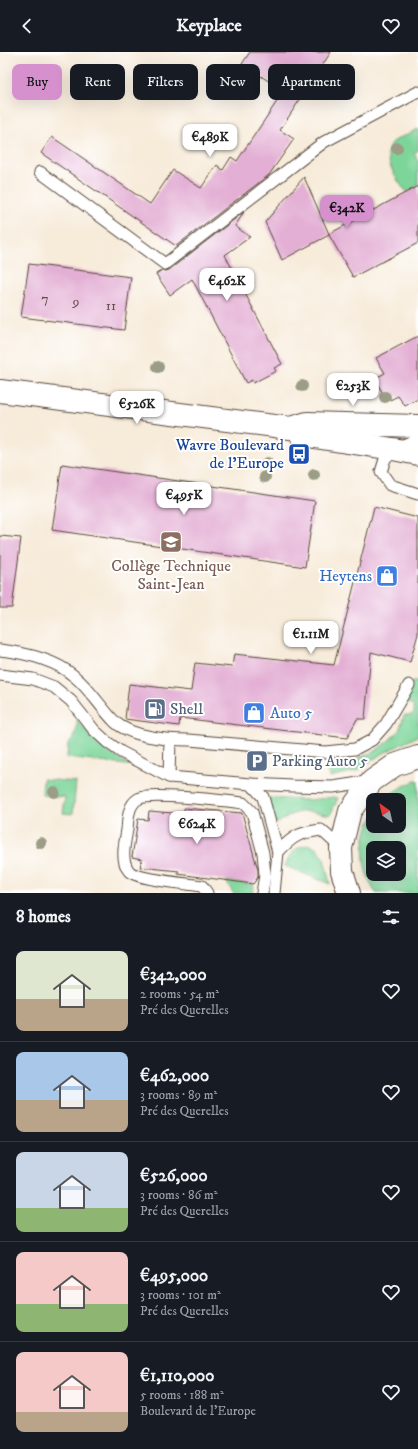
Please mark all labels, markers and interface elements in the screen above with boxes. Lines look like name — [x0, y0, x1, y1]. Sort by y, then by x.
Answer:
icon: back — [16, 15, 38, 37]
text: Keyplace — [176, 15, 242, 37]
icon: heart — [380, 15, 402, 37]
chip: Buy — [12, 64, 62, 100]
chip: Rent — [70, 64, 125, 100]
chip: Filters — [133, 64, 198, 100]
chip: New — [206, 64, 260, 100]
chip: Apartment — [268, 64, 355, 100]
pin: €489K — [182, 124, 238, 158]
text: €489K — [191, 129, 229, 145]
pin: €342K — [319, 195, 375, 229]
text: €342K — [329, 200, 365, 216]
pin: €462K — [199, 268, 255, 302]
text: €462K — [208, 273, 246, 289]
house number: 7 — [41, 290, 49, 308]
house number: 9 — [72, 293, 80, 311]
house number: 11 — [106, 297, 116, 315]
pin: €253K — [325, 373, 381, 407]
text: €253K — [336, 378, 370, 394]
pin: €526K — [109, 391, 165, 425]
text: €526K — [119, 396, 155, 412]
place label: Wavre Boulevard de l'Europe — [175, 435, 284, 473]
bus stop icon: Wavre Boulevard de l'Europe — [286, 441, 312, 467]
pin: €495K — [156, 482, 212, 516]
text: €495K — [165, 487, 203, 503]
school or university icon: Collège Technique Saint-Jean — [158, 529, 184, 555]
place label: Collège Technique Saint-Jean — [111, 556, 231, 594]
shop icon: Heytens — [374, 563, 400, 589]
place label: Heytens — [319, 566, 372, 586]
pin: €1.11M — [278, 621, 344, 655]
text: €1.11M — [293, 626, 329, 642]
fuel station icon: Shell — [142, 696, 168, 722]
place label: Shell — [170, 699, 203, 719]
shop icon: Auto 5 — [241, 700, 267, 726]
place label: Auto 5 — [270, 703, 312, 723]
parking icon: Parking Auto 5 — [244, 748, 270, 774]
place label: Parking Auto 5 — [272, 751, 368, 771]
north arrow — [366, 793, 406, 833]
map controls — [366, 793, 406, 881]
pin: €624K — [169, 811, 225, 845]
text: €624K — [178, 816, 216, 832]
button: layers — [366, 841, 406, 881]
text: 8 homes — [16, 906, 71, 928]
icon: filters — [380, 906, 402, 928]
text: €342,000 — [140, 964, 207, 986]
icon: home — [48, 967, 96, 1015]
icon: heart — [380, 980, 402, 1002]
text: 2 rooms · 54 m² — [140, 986, 219, 1002]
text: Pré des Querelles — [140, 1002, 229, 1018]
text: €462,000 — [140, 1065, 209, 1087]
icon: home — [48, 1068, 96, 1116]
icon: heart — [380, 1081, 402, 1103]
text: 3 rooms · 89 m² — [140, 1087, 217, 1103]
text: Pré des Querelles — [140, 1103, 229, 1119]
text: €526,000 — [140, 1165, 208, 1187]
icon: home — [48, 1168, 96, 1216]
icon: heart — [380, 1181, 402, 1203]
text: 3 rooms · 86 m² — [140, 1187, 218, 1203]
text: Pré des Querelles — [140, 1203, 229, 1219]
text: €495,000 — [140, 1265, 208, 1287]
icon: home — [48, 1268, 96, 1316]
icon: heart — [380, 1281, 402, 1303]
text: 3 rooms · 101 m² — [140, 1287, 221, 1303]
text: Pré des Querelles — [140, 1303, 229, 1319]
text: €1,110,000 — [140, 1365, 214, 1387]
icon: home — [48, 1368, 96, 1416]
icon: heart — [380, 1381, 402, 1403]
text: 5 rooms · 188 m² — [140, 1387, 224, 1403]
text: Boulevard de l'Europe — [140, 1403, 256, 1419]

